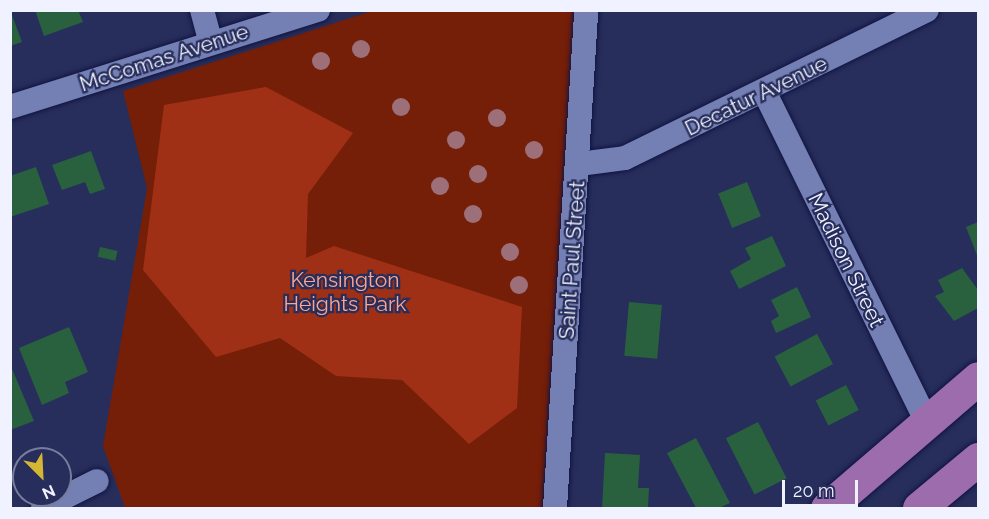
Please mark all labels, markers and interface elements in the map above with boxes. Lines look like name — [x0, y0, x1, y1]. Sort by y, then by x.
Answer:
street label: McComas Avenue — [76, 19, 252, 97]
street label: Decatur Avenue — [680, 50, 832, 142]
street label: Saint Paul Street — [554, 180, 590, 340]
street label: Madison Street — [803, 189, 889, 331]
park label: Kensington Heights Park — [284, 267, 406, 317]
north arrow — [12, 447, 72, 507]
scale bar — [785, 468, 862, 506]
text: 20 m — [793, 480, 835, 501]
text: N — [39, 481, 58, 503]

